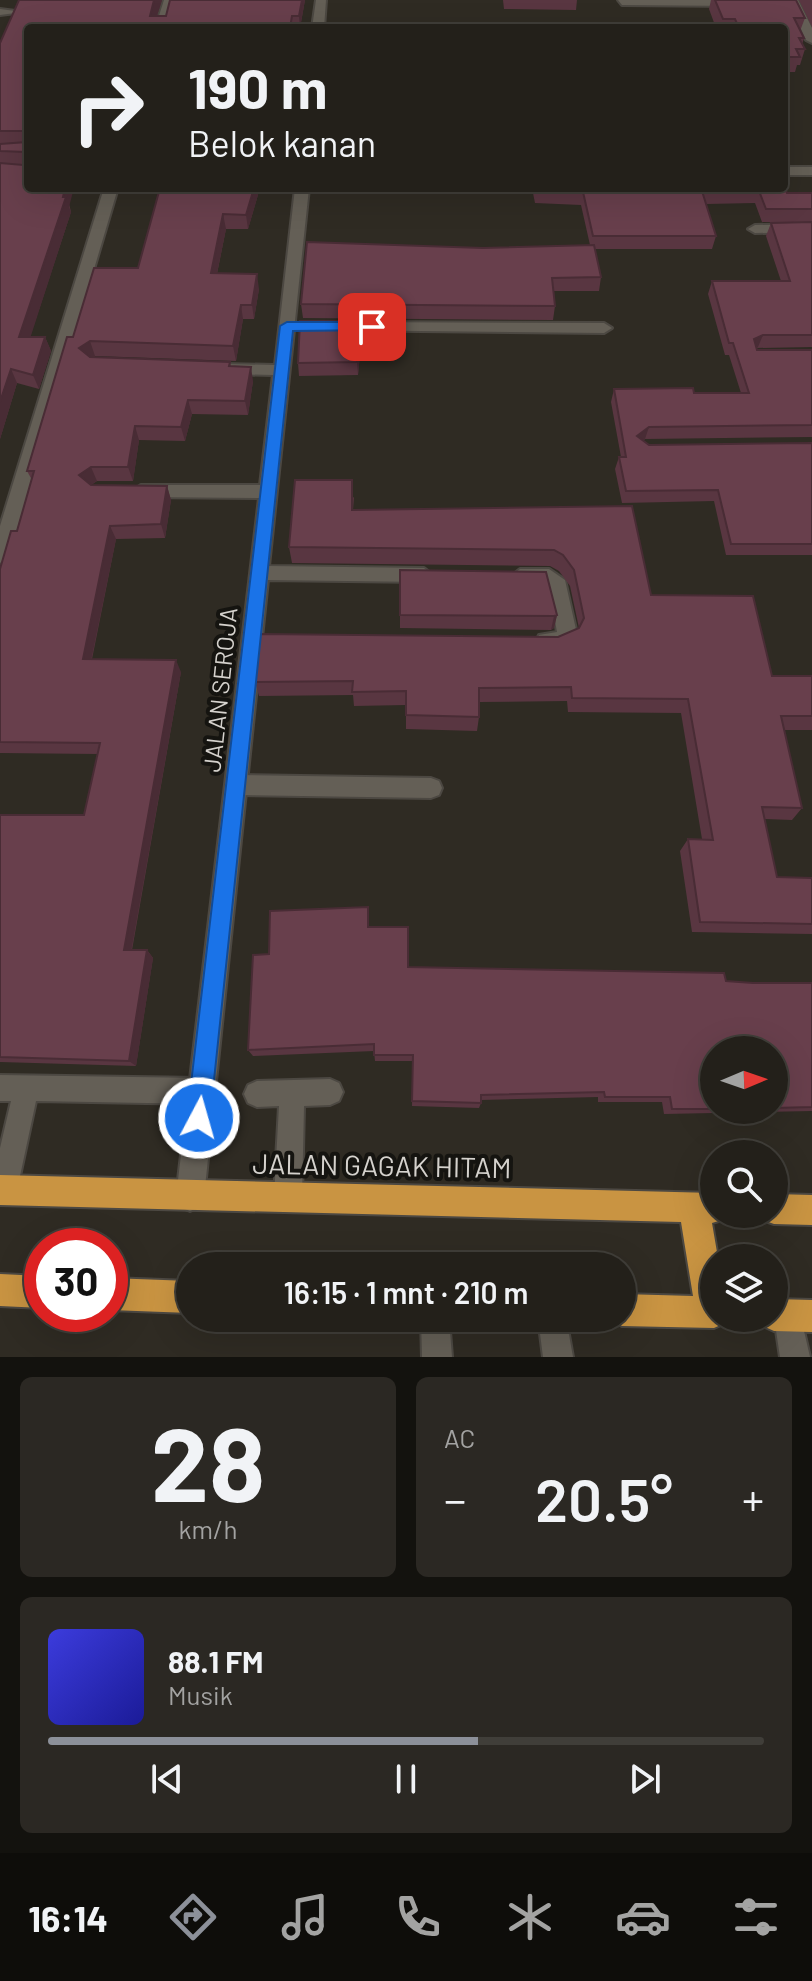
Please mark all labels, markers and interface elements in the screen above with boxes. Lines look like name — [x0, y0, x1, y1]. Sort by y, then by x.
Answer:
text: 190 m — [188, 53, 327, 120]
icon: right — [56, 56, 160, 160]
text: Belok kanan — [188, 121, 376, 164]
pin — [338, 293, 406, 361]
icon: arrive — [350, 305, 394, 349]
street label: JALAN SEROJA — [196, 606, 243, 774]
north arrow — [700, 1036, 788, 1124]
map controls — [700, 1036, 788, 1332]
position arrow — [157, 1076, 241, 1160]
button: search — [700, 1140, 788, 1228]
street label: JALAN GAGAK HITAM — [252, 1146, 512, 1184]
speed limit sign: 30 — [24, 1228, 128, 1332]
button: layers — [700, 1244, 788, 1332]
text: 16:15 · 1 mnt · 210 m — [284, 1274, 528, 1310]
text: 28 — [151, 1398, 265, 1523]
text: AC — [444, 1422, 475, 1453]
text: 20.5° — [535, 1462, 673, 1534]
text: − — [444, 1472, 466, 1525]
text: + — [742, 1472, 764, 1525]
text: km/h — [179, 1513, 237, 1544]
text: 88.1 FM — [168, 1643, 263, 1679]
text: Musik — [168, 1679, 233, 1710]
icon: previous — [145, 1757, 189, 1801]
icon: pause — [384, 1757, 428, 1801]
icon: next — [623, 1757, 667, 1801]
icon: directions — [165, 1889, 221, 1945]
icon: music — [277, 1889, 333, 1945]
icon: phone — [390, 1889, 446, 1945]
icon: climate — [502, 1889, 558, 1945]
icon: car — [615, 1889, 671, 1945]
icon: filters — [728, 1889, 784, 1945]
text: 16:14 — [28, 1896, 108, 1939]

